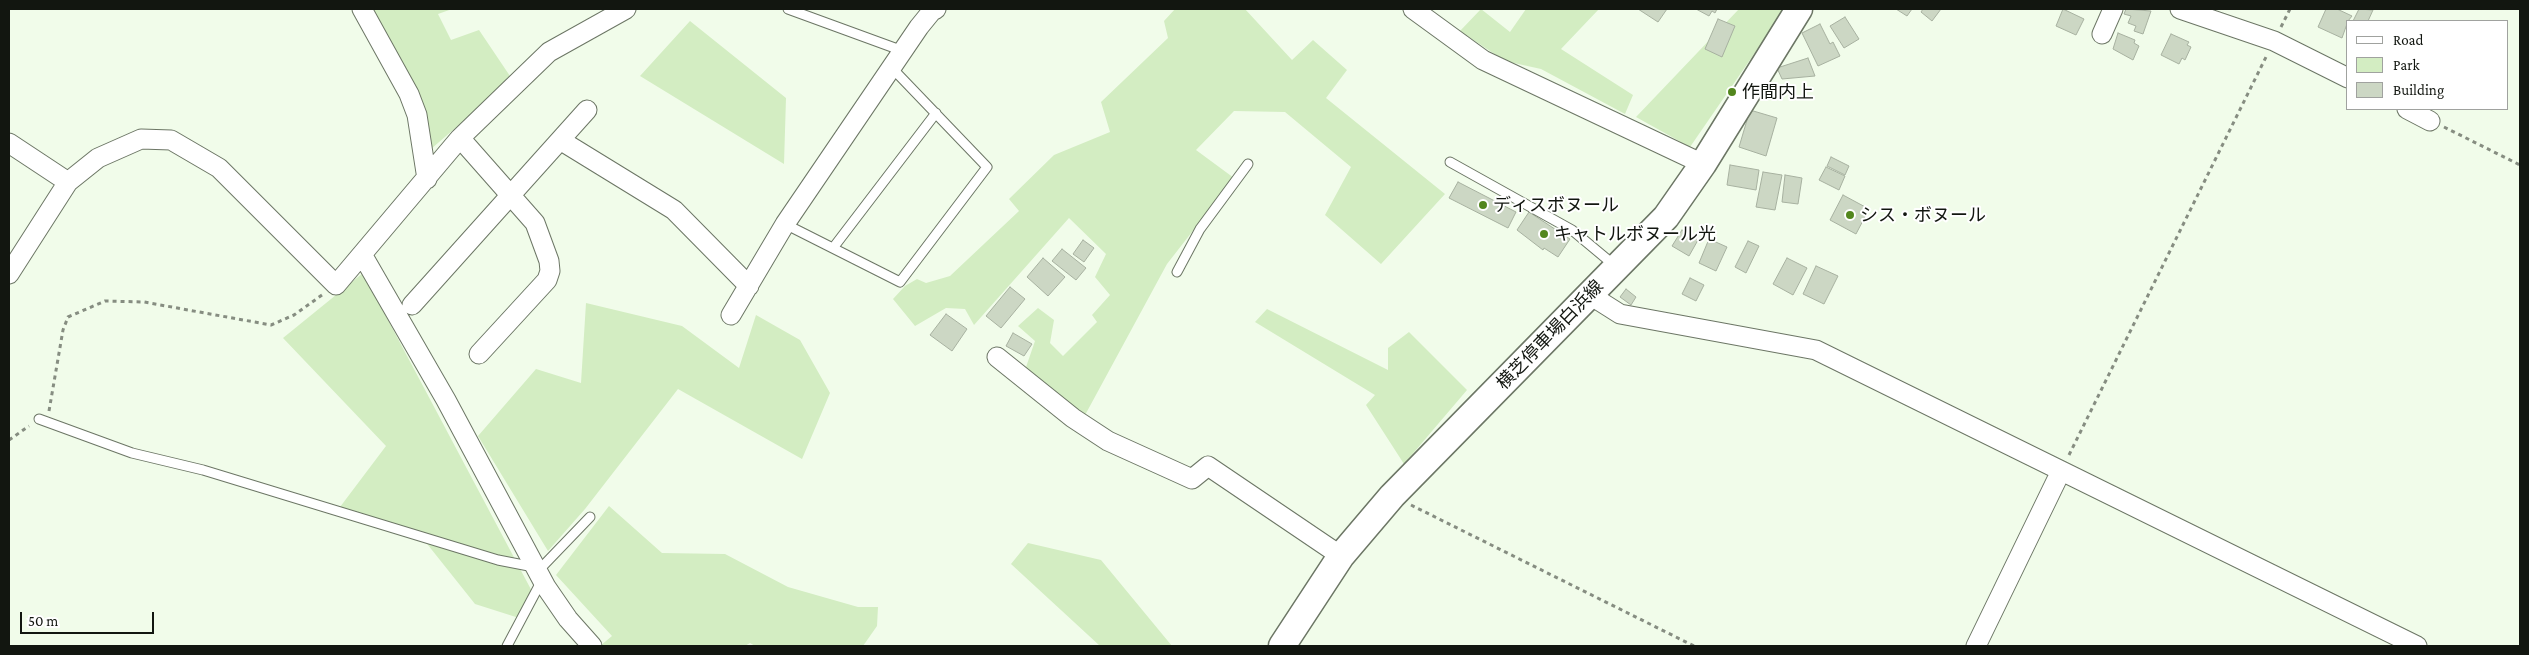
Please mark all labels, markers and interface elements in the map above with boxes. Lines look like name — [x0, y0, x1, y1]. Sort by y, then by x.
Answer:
legend — [2346, 20, 2509, 110]
text: Road — [2393, 32, 2423, 48]
text: Park — [2393, 57, 2420, 73]
place label: 作間内上 — [1742, 81, 1814, 103]
text: Building — [2393, 82, 2444, 98]
marker: 作間内上 — [1726, 86, 1738, 98]
place label: ディスボヌール — [1493, 194, 1619, 216]
marker: ディスボヌール — [1477, 199, 1489, 211]
place label: シス・ボヌール — [1860, 204, 1986, 226]
marker: シス・ボヌール — [1844, 209, 1856, 221]
place label: キャトルボヌール光 — [1554, 223, 1716, 245]
marker: キャトルボヌール光 — [1538, 228, 1550, 240]
street label: 横芝停車場白浜線 — [1492, 276, 1608, 394]
scale bar — [22, 602, 156, 634]
text: 50 m — [28, 613, 58, 629]

